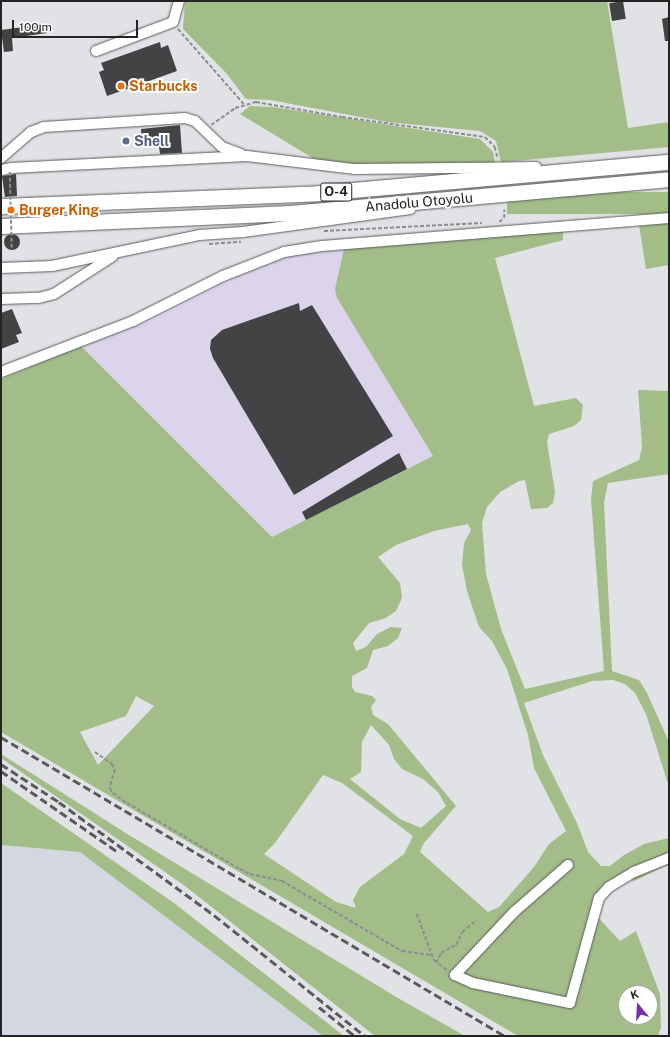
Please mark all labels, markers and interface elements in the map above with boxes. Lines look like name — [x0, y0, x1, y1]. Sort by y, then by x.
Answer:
scale bar — [14, 12, 140, 38]
text: 100 m — [19, 20, 52, 34]
place label: Starbucks — [129, 78, 198, 94]
marker: Starbucks — [116, 81, 126, 91]
place label: Shell — [134, 133, 169, 149]
marker: Shell — [121, 136, 131, 146]
road number: O-4 — [320, 181, 352, 203]
street label: Anadolu Otoyolu — [364, 189, 474, 215]
place label: Burger King — [19, 202, 99, 218]
marker: Burger King — [6, 205, 16, 215]
north arrow — [618, 985, 658, 1025]
text: K — [629, 988, 640, 1001]

